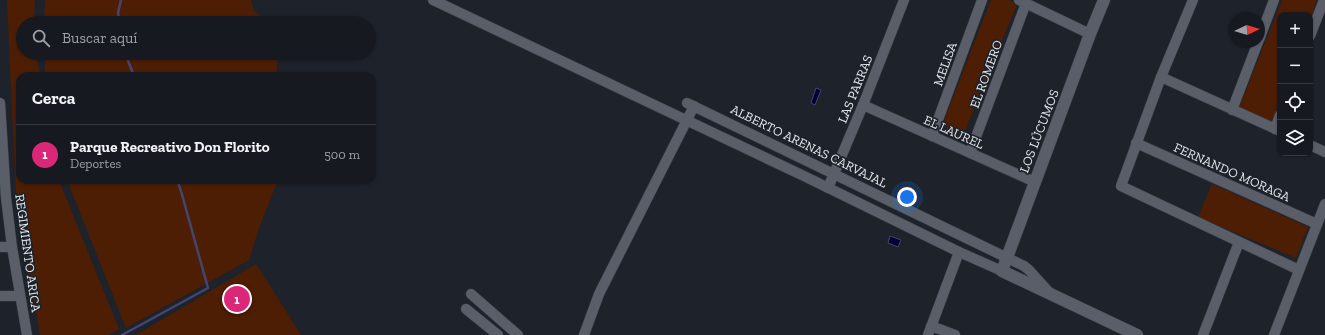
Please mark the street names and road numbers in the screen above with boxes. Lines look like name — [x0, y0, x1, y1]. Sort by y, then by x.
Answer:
street label: EL ROMERO — [967, 38, 1005, 110]
street label: MELISA — [930, 40, 960, 88]
street label: LAS PARRAS — [835, 53, 875, 125]
street label: LOS LÚCUMOS — [1016, 87, 1062, 175]
street label: ALBERTO ARENAS CARVAJAL — [728, 102, 890, 190]
street label: EL LAUREL — [922, 112, 986, 152]
street label: FERNANDO MORAGA — [1171, 140, 1293, 205]
street label: REGIMIENTO ARICA — [12, 193, 44, 314]

